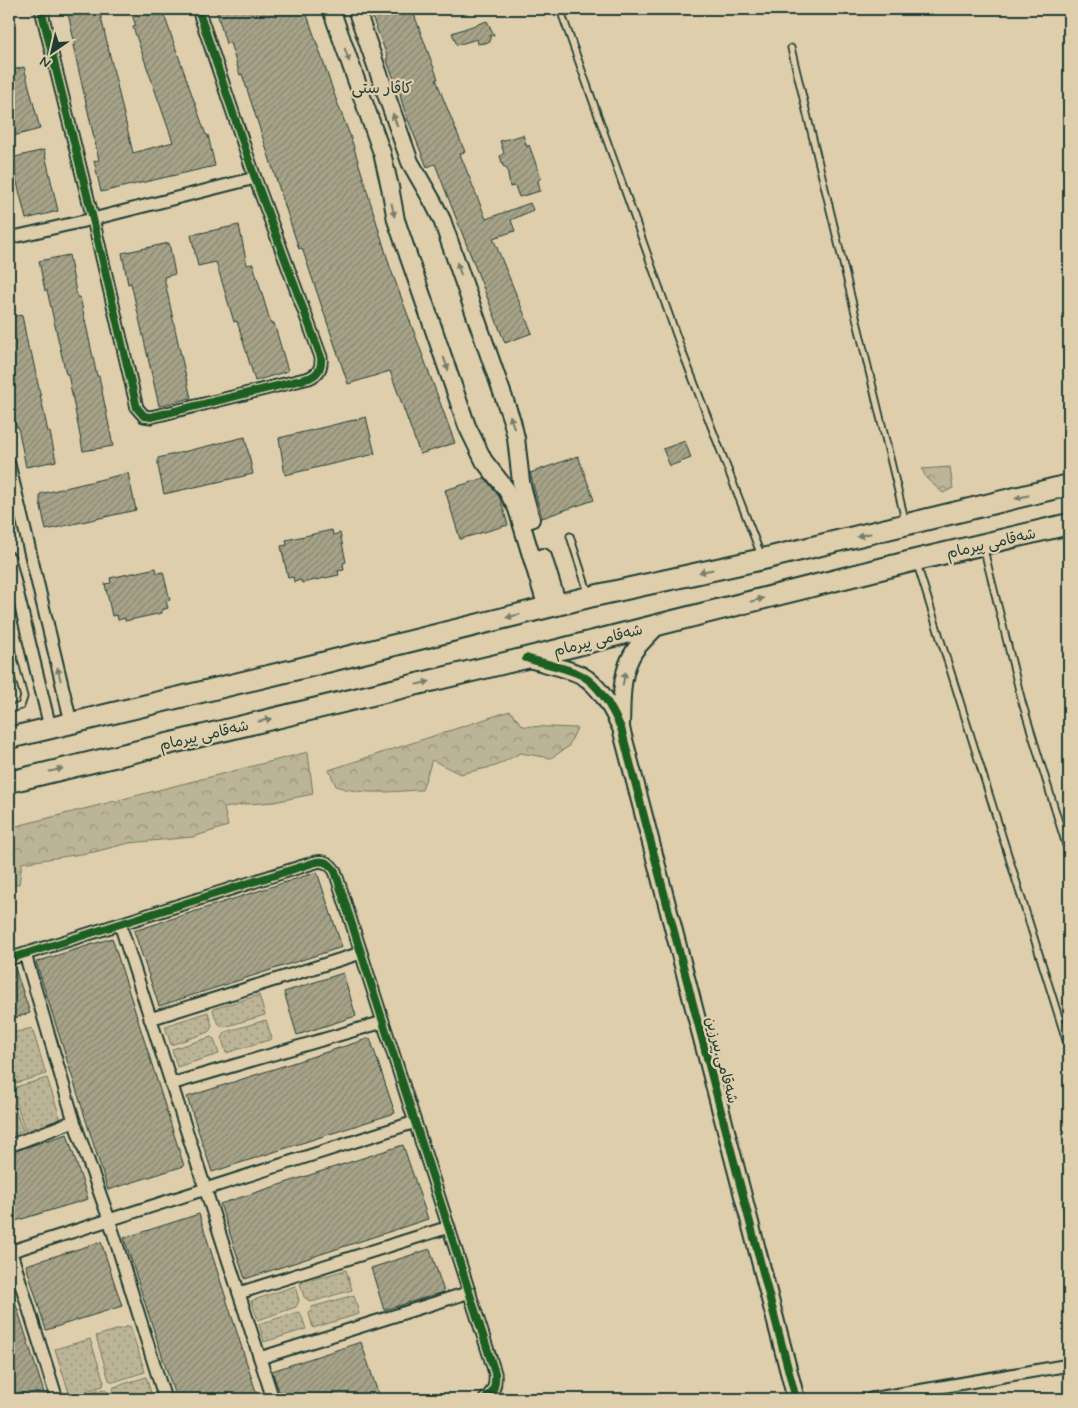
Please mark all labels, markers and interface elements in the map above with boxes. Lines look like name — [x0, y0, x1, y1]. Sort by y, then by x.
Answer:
north arrow — [28, 28, 78, 78]
one-way arrow — [344, 47, 351, 62]
text: N — [36, 52, 54, 72]
district label: کاڤار ستی — [352, 78, 413, 99]
one-way arrow — [391, 112, 399, 127]
one-way arrow — [390, 202, 398, 218]
one-way arrow — [455, 261, 463, 276]
one-way arrow — [442, 357, 450, 372]
one-way arrow — [508, 415, 515, 430]
one-way arrow — [1014, 493, 1029, 501]
street label: شەقامی پیرمام — [944, 524, 1038, 564]
one-way arrow — [856, 531, 871, 539]
one-way arrow — [697, 568, 713, 576]
one-way arrow — [750, 596, 765, 604]
one-way arrow — [506, 612, 521, 620]
street label: شەقامی پیرمام — [552, 620, 645, 662]
one-way arrow — [55, 667, 63, 682]
one-way arrow — [620, 671, 628, 687]
one-way arrow — [416, 679, 431, 687]
street label: شەقامی پیرمام — [157, 716, 251, 756]
one-way arrow — [258, 716, 273, 724]
one-way arrow — [49, 766, 64, 774]
street label: شەقامی پیرزین — [700, 1015, 742, 1106]

